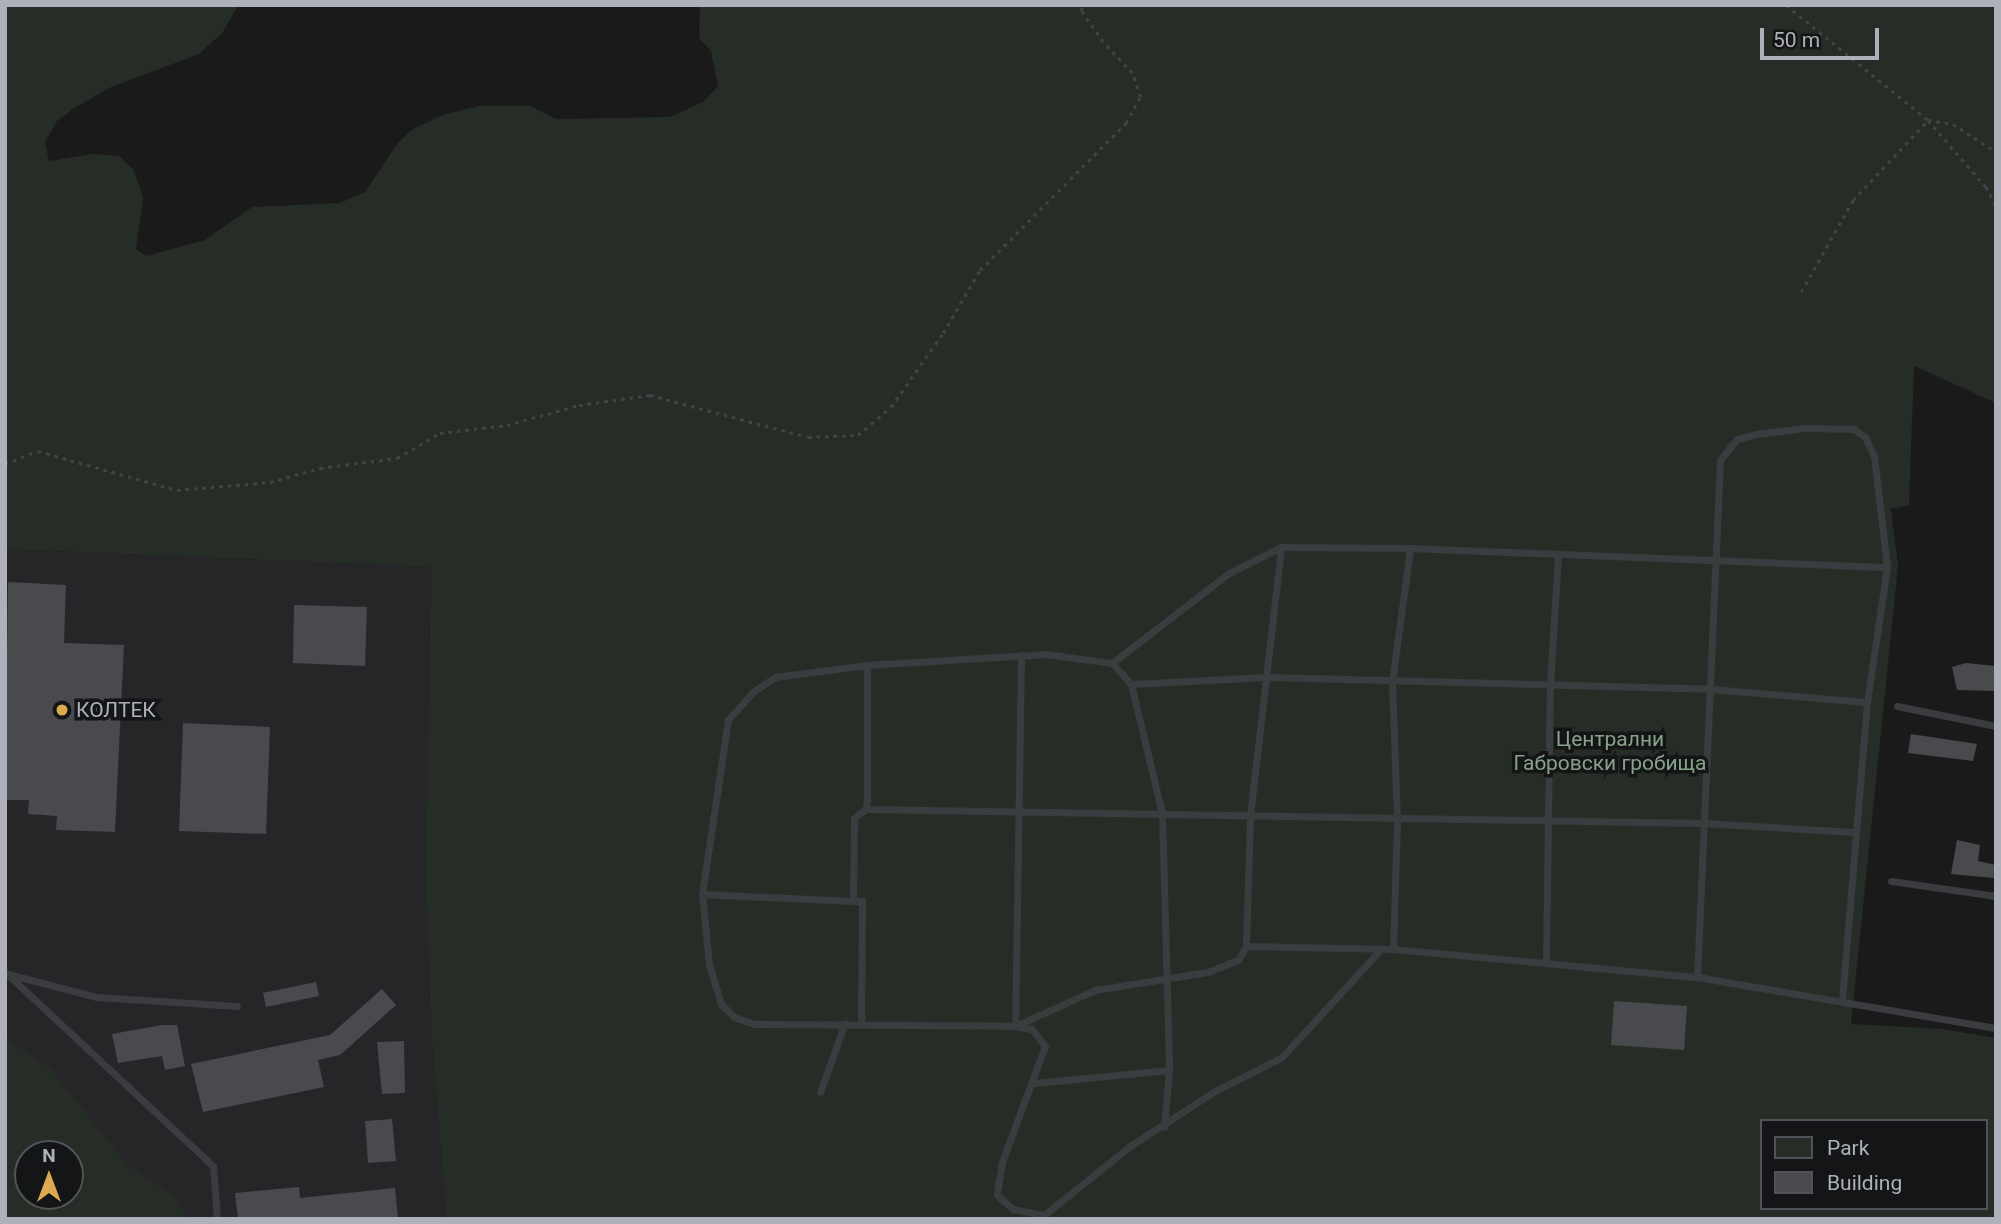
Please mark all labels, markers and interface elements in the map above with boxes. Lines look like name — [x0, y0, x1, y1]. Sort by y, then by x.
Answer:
scale bar — [1763, 14, 1882, 58]
text: 50 m — [1773, 28, 1820, 52]
place label: КОЛТЕК — [76, 697, 156, 723]
marker: КОЛТЕК — [54, 702, 70, 718]
park label: Централни Габровски гробища — [1514, 726, 1706, 776]
legend — [1759, 1119, 1987, 1210]
text: Park — [1827, 1136, 1869, 1160]
north arrow — [14, 1140, 84, 1210]
text: N — [42, 1144, 56, 1167]
text: Building — [1827, 1171, 1902, 1195]

